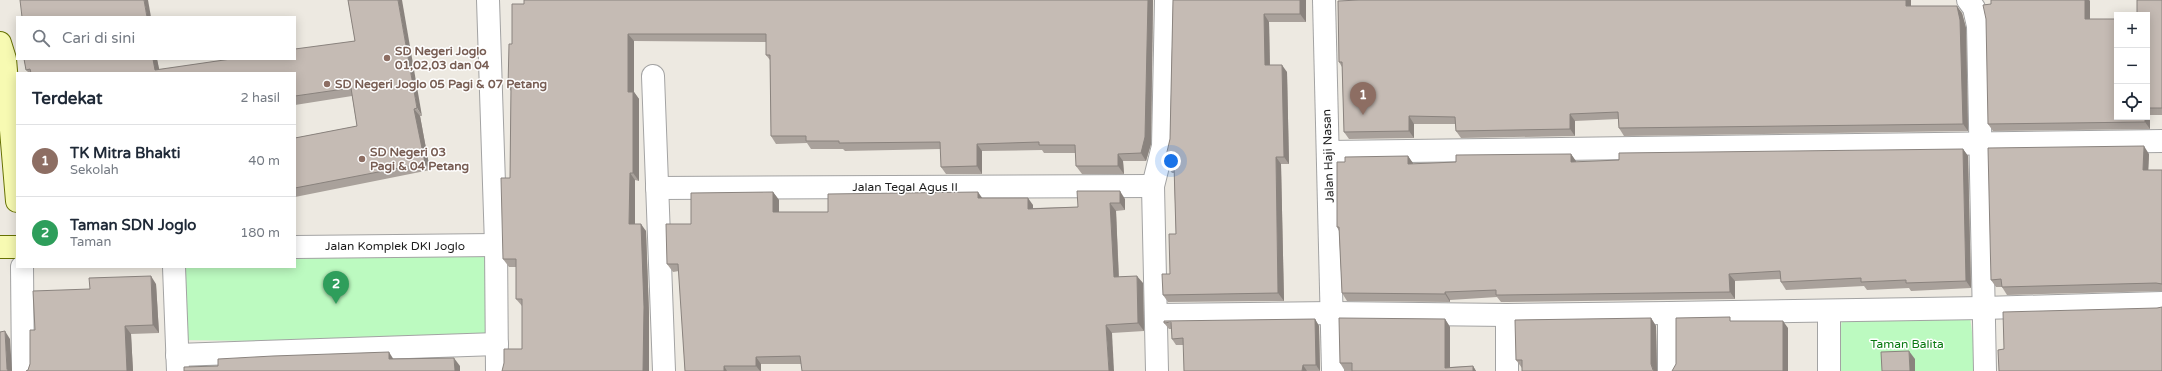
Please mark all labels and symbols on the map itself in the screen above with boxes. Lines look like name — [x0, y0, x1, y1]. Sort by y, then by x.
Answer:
place label: SD Negeri Joglo 01,02,03 dan 04 — [395, 44, 490, 72]
marker: SD Negeri Joglo 01,02,03 dan 04 — [382, 53, 392, 63]
place label: SD Negeri Joglo 05 Pagi & 07 Petang — [335, 77, 547, 92]
marker: SD Negeri Joglo 05 Pagi & 07 Petang — [322, 79, 332, 89]
pin: 1 — [1350, 82, 1376, 115]
street label: Jalan Haji Nasan — [1319, 109, 1337, 203]
place label: SD Negeri 03 Pagi & 04 Petang — [370, 145, 469, 174]
your location — [1161, 151, 1181, 171]
marker: SD Negeri 03 Pagi & 04 Petang — [357, 154, 367, 164]
street label: Jalan Tegal Agus II — [852, 180, 958, 194]
street label: Jalan Komplek DKI Joglo — [325, 239, 465, 253]
pin: 2 — [323, 271, 349, 304]
park label: Taman Balita — [1870, 337, 1944, 351]

